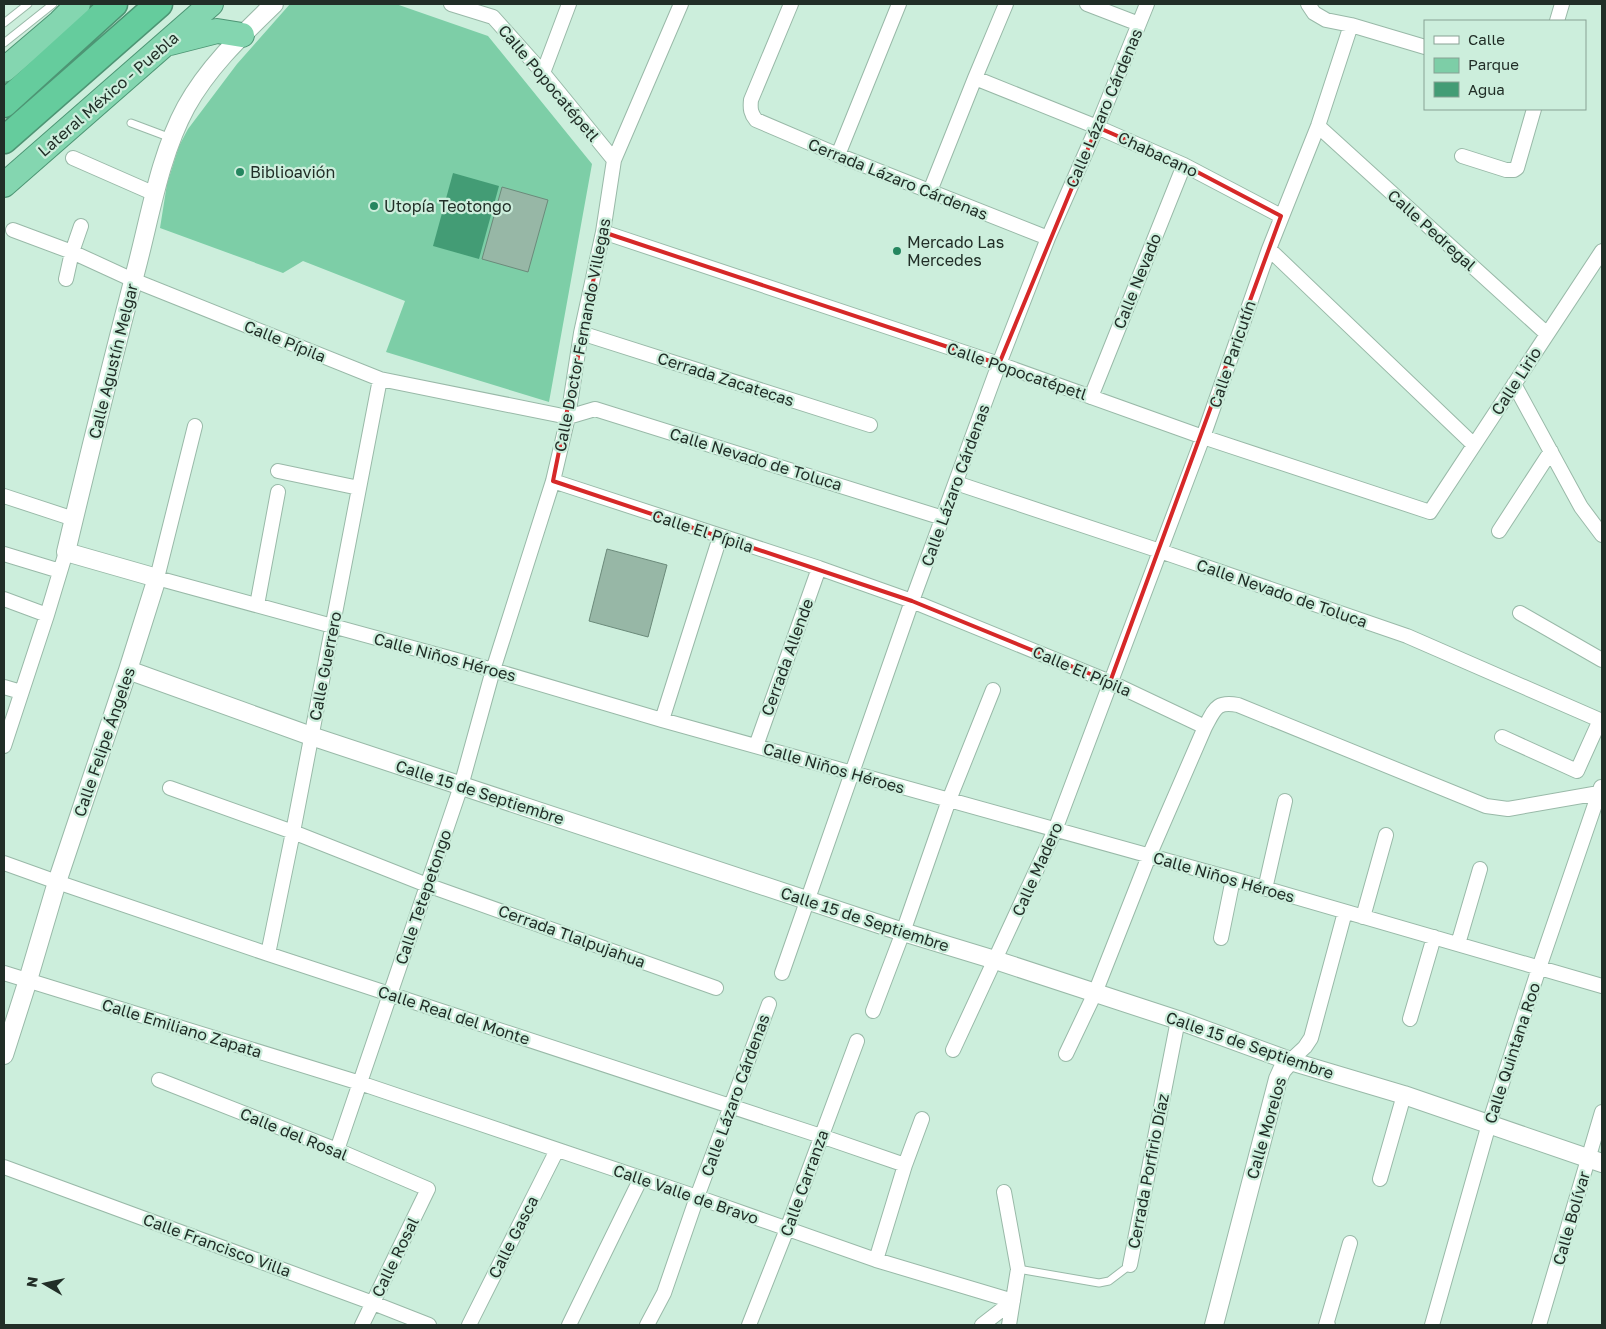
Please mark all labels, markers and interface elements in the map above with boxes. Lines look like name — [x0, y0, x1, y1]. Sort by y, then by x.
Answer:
street label: Calle Popocatépetl — [494, 20, 604, 146]
legend — [1424, 20, 1586, 110]
street label: Calle Lázaro Cárdenas — [1061, 25, 1147, 191]
street label: Lateral México - Puebla — [34, 27, 182, 161]
text: Calle — [1468, 30, 1505, 48]
text: Parque — [1468, 55, 1519, 73]
text: Agua — [1468, 80, 1505, 98]
street label: Chabacano — [1115, 127, 1201, 181]
street label: Cerrada Lázaro Cárdenas — [805, 134, 991, 224]
place label: Biblioavión — [250, 162, 335, 182]
marker: Biblioavión — [234, 166, 246, 178]
street label: Calle Pedregal — [1384, 185, 1480, 275]
place label: Utopía Teotongo — [384, 196, 512, 216]
marker: Utopía Teotongo — [368, 200, 380, 212]
street label: Calle Doctor Fernando Villegas — [549, 216, 615, 454]
street label: Calle Nevado — [1109, 230, 1165, 332]
place label: Mercado Las Mercedes — [907, 232, 1004, 270]
marker: Mercado Las Mercedes — [891, 245, 903, 257]
street label: Calle Agustín Melgar — [84, 281, 142, 441]
street label: Calle Paricutín — [1204, 298, 1260, 410]
street label: Calle Pípila — [241, 316, 329, 366]
street label: Calle Popocatépetl — [944, 338, 1090, 404]
street label: Calle Lirio — [1487, 343, 1545, 419]
street label: Cerrada Zacatecas — [655, 347, 797, 411]
street label: Calle Lázaro Cárdenas — [916, 401, 994, 569]
street label: Calle Nevado de Toluca — [667, 423, 845, 495]
street label: Calle El Pípila — [650, 505, 756, 557]
street label: Calle Nevado de Toluca — [1194, 554, 1370, 632]
street label: Cerrada Allende — [757, 596, 817, 718]
street label: Calle Guerrero — [305, 610, 345, 722]
street label: Calle Niños Héroes — [372, 628, 518, 686]
street label: Calle El Pípila — [1030, 641, 1134, 701]
street label: Calle Felipe Ángeles — [69, 665, 139, 819]
street label: Calle Niños Héroes — [761, 738, 907, 798]
street label: Calle 15 de Septiembre — [393, 755, 567, 829]
street label: Calle Madero — [1007, 819, 1067, 919]
street label: Calle Tetepetongo — [391, 827, 455, 967]
street label: Calle Niños Héroes — [1151, 847, 1297, 907]
street label: Calle 15 de Septiembre — [778, 882, 952, 956]
street label: Cerrada Tlalpujahua — [496, 900, 648, 972]
street label: Calle Quintana Roo — [1480, 980, 1544, 1126]
street label: Calle Real del Monte — [376, 981, 532, 1049]
street label: Calle Emiliano Zapata — [100, 994, 264, 1062]
street label: Calle 15 de Septiembre — [1163, 1007, 1337, 1083]
street label: Calle Lázaro Cárdenas — [696, 1011, 774, 1179]
street label: Calle Morelos — [1242, 1075, 1290, 1181]
street label: Cerrada Porfirio Díaz — [1123, 1092, 1173, 1250]
street label: Calle del Rosal — [237, 1103, 351, 1165]
street label: Calle Carranza — [776, 1127, 832, 1239]
street label: Calle Valle de Bravo — [611, 1160, 761, 1228]
street label: Calle Bolívar — [1548, 1169, 1594, 1267]
street label: Calle Gasca — [484, 1192, 542, 1282]
street label: Calle Francisco Villa — [140, 1209, 294, 1281]
street label: Calle Rosal — [367, 1214, 423, 1300]
north arrow — [20, 1259, 70, 1309]
text: N — [22, 1275, 41, 1288]

